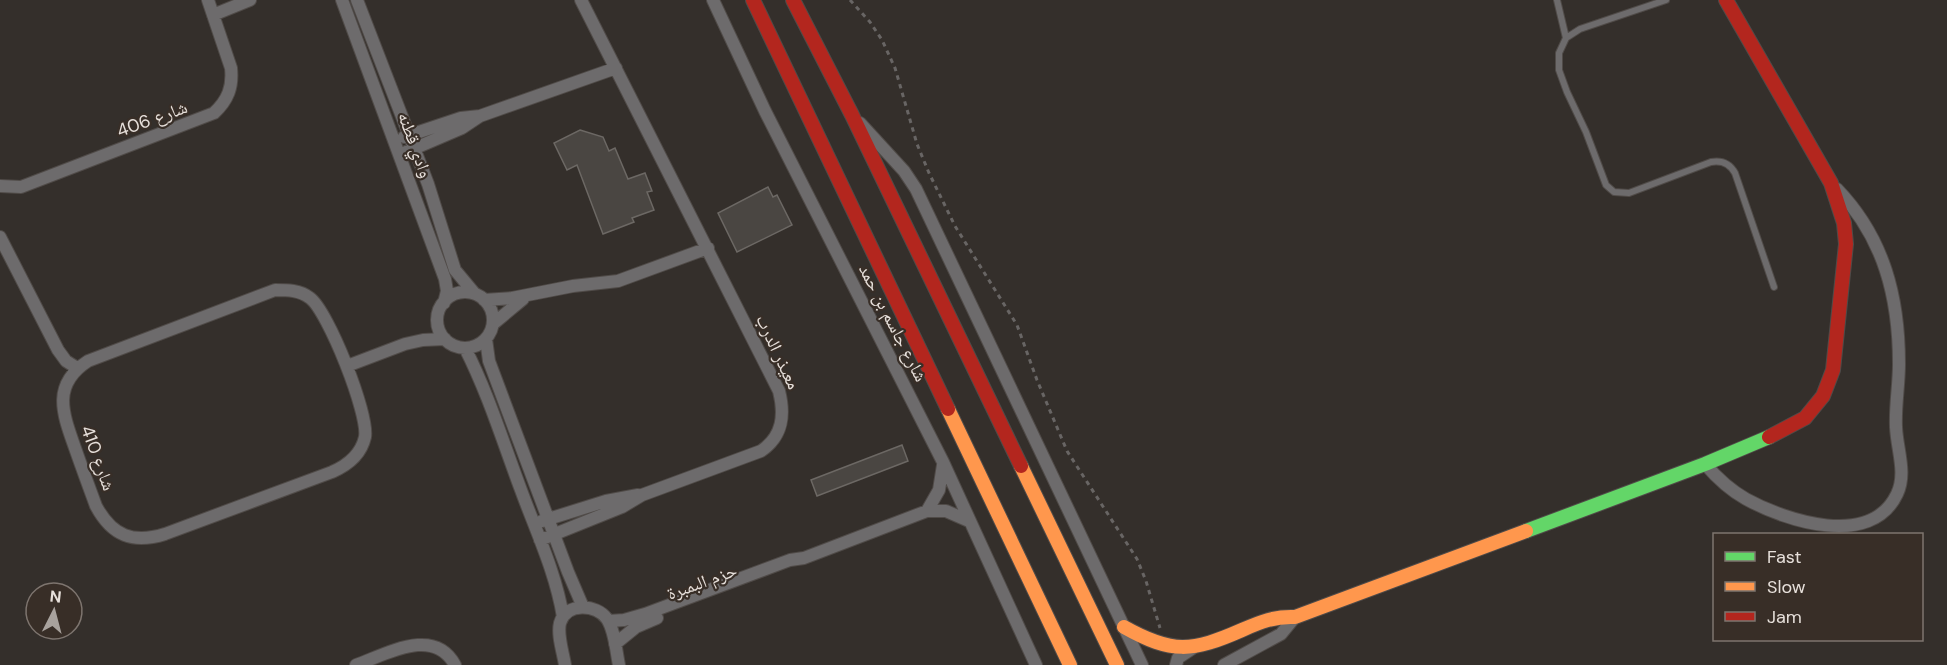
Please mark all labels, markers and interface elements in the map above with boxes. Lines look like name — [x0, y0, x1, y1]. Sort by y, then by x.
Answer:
street label: شارع 406 — [113, 95, 191, 143]
street label: وادي قطنه — [390, 109, 438, 182]
street label: شارع جاسم بن حمد — [853, 260, 933, 386]
street label: معيذر الدرب — [750, 311, 806, 393]
street label: شارع 410 — [75, 422, 121, 494]
legend — [1713, 533, 1923, 641]
text: Fast — [1767, 545, 1802, 569]
street label: حزم البمبرة — [664, 558, 740, 606]
text: Slow — [1767, 575, 1806, 599]
north arrow — [24, 581, 84, 641]
text: N — [49, 586, 62, 608]
text: Jam — [1767, 605, 1802, 629]

